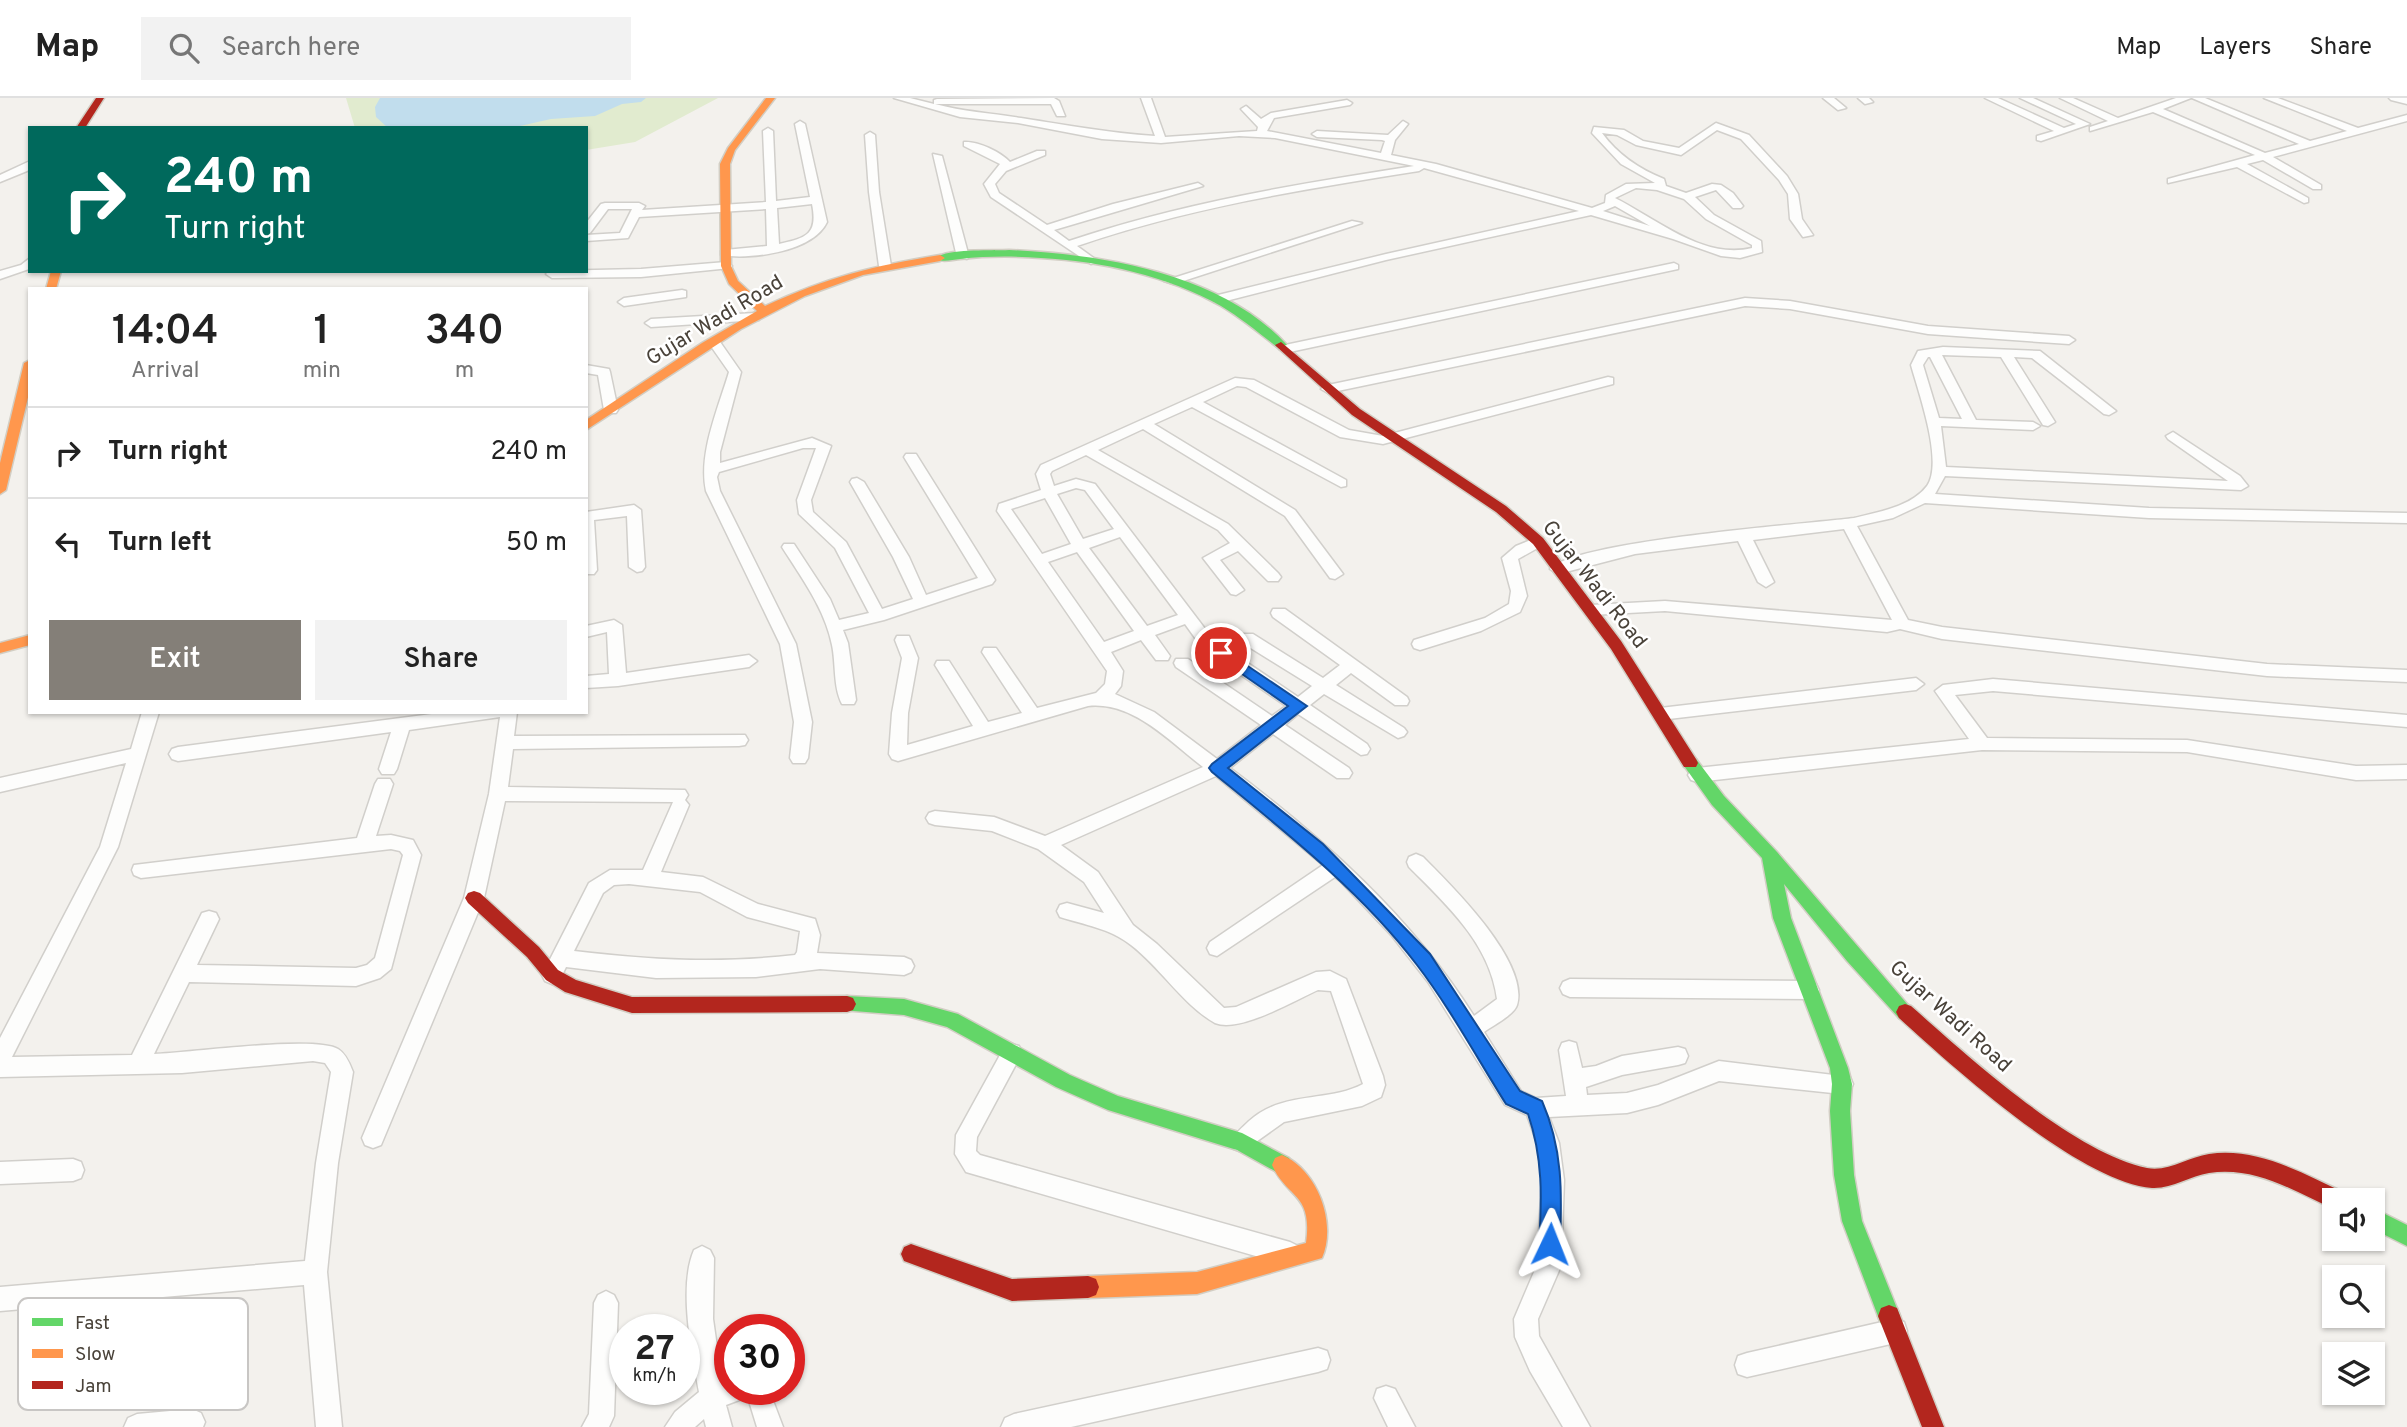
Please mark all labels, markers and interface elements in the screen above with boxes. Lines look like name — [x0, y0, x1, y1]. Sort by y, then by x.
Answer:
search box — [141, 17, 631, 80]
text: Map — [35, 27, 99, 69]
icon: search — [165, 29, 203, 67]
text: Search here — [221, 32, 360, 65]
text: Map — [2116, 33, 2161, 63]
text: Layers — [2199, 33, 2271, 63]
text: Share — [2309, 33, 2372, 63]
text: 240 m — [164, 149, 313, 211]
icon: right — [49, 154, 140, 245]
text: Turn right — [164, 210, 306, 250]
street label: Gujar Wadi Road — [641, 269, 789, 373]
text: 14:04 — [112, 306, 219, 359]
text: 1 — [314, 306, 330, 359]
text: 340 — [425, 306, 504, 359]
text: Arrival — [131, 357, 200, 386]
text: min — [303, 357, 341, 386]
text: m — [455, 357, 474, 386]
icon: right — [49, 434, 87, 472]
text: Turn right — [108, 436, 228, 469]
text: 240 m — [490, 436, 567, 469]
street label: Gujar Wadi Road — [1535, 515, 1653, 655]
icon: left — [49, 525, 87, 563]
text: Turn left — [108, 527, 212, 560]
text: 50 m — [506, 527, 567, 560]
button: Exit — [49, 620, 301, 700]
button: Share — [315, 620, 567, 700]
pin — [1191, 623, 1251, 683]
icon: arrive — [1202, 634, 1240, 672]
street label: Gujar Wadi Road — [1883, 955, 2017, 1079]
map controls — [2322, 1188, 2385, 1405]
button: sound — [2322, 1188, 2385, 1251]
position arrow — [1513, 1207, 1587, 1281]
button: search — [2322, 1265, 2385, 1328]
legend — [18, 1298, 248, 1410]
text: Fast — [75, 1312, 110, 1336]
speed limit sign: 30 — [714, 1314, 805, 1405]
text: 27 — [635, 1328, 674, 1372]
button: layers — [2322, 1342, 2385, 1405]
text: Slow — [75, 1343, 115, 1367]
text: km/h — [633, 1365, 676, 1388]
text: Jam — [75, 1375, 112, 1399]

